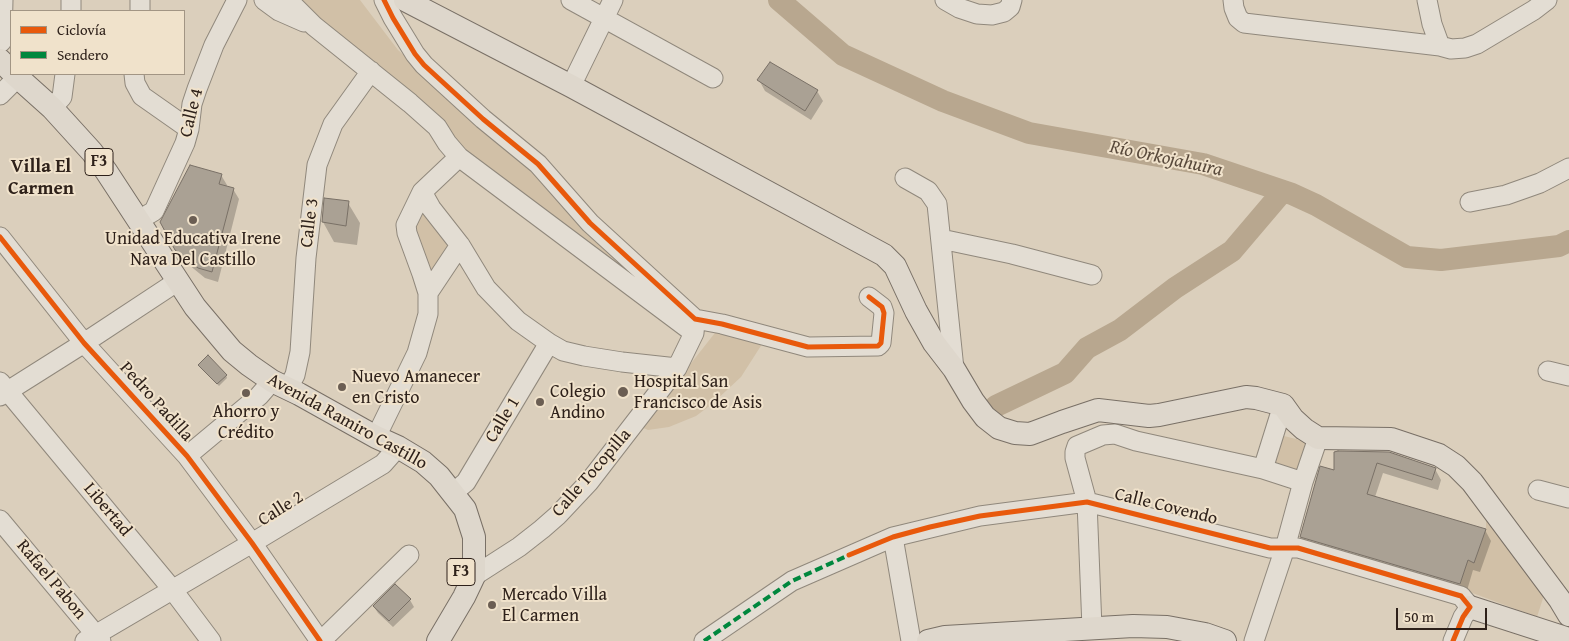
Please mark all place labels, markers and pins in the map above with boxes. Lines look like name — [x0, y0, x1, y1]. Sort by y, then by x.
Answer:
marker: Unidad Educativa Irene Nava Del Castillo — [187, 214, 199, 226]
place label: Unidad Educativa Irene Nava Del Castillo — [105, 228, 281, 270]
place label: Nuevo Amanecer en Cristo — [352, 366, 480, 408]
place label: Hospital San Francisco de Asis — [634, 371, 762, 414]
marker: Nuevo Amanecer en Cristo — [336, 381, 348, 393]
place label: Colegio Andino — [550, 381, 606, 424]
marker: Hospital San Francisco de Asis — [616, 385, 630, 399]
marker: Ahorro y Crédito — [240, 387, 252, 399]
marker: Colegio Andino — [534, 396, 546, 408]
place label: Ahorro y Crédito — [213, 401, 279, 444]
place label: Mercado Villa El Carmen — [502, 584, 607, 626]
marker: Mercado Villa El Carmen — [486, 599, 498, 611]

